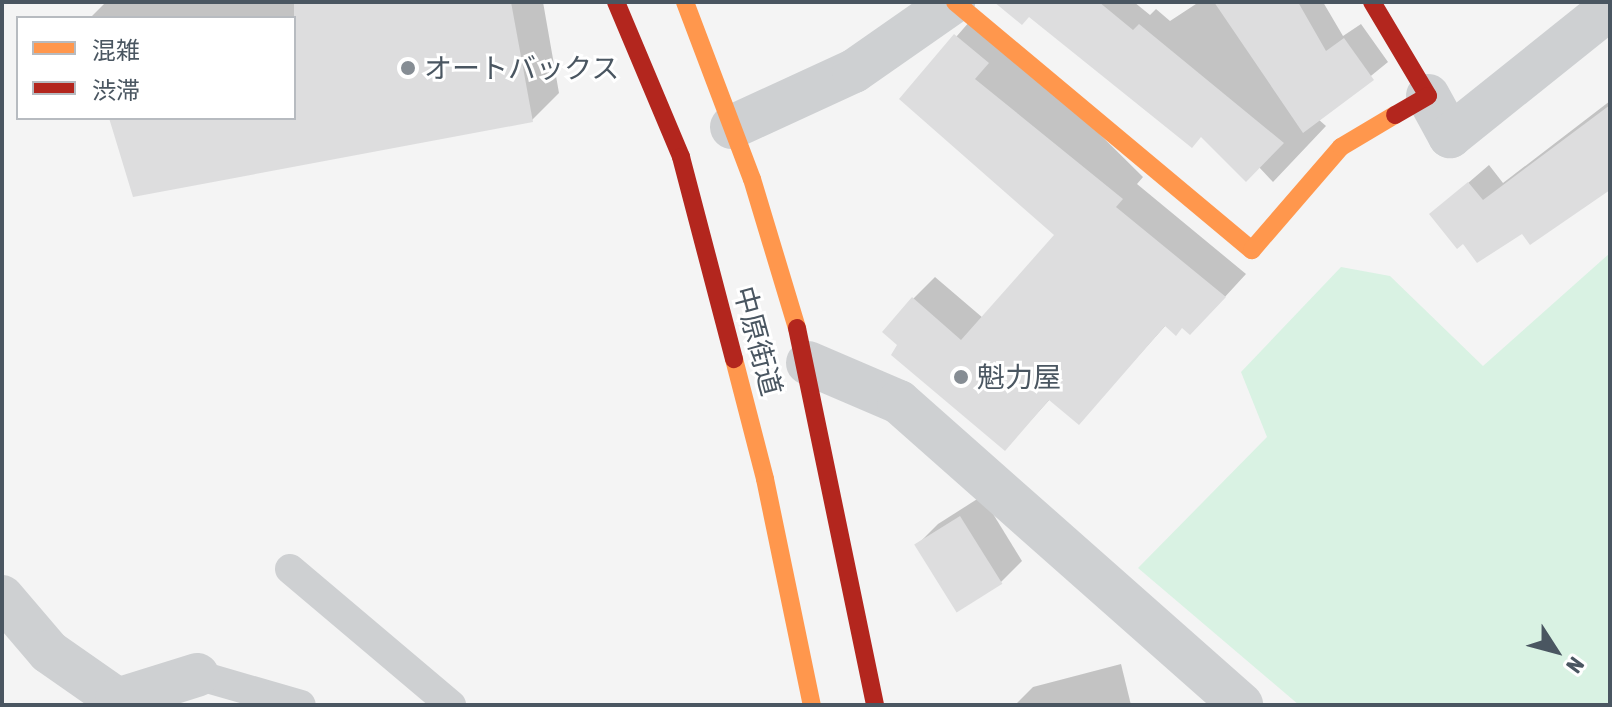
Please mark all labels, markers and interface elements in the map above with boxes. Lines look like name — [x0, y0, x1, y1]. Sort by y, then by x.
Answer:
legend — [16, 16, 296, 120]
text: 混雑 — [92, 37, 140, 64]
place label: オートバックス — [424, 51, 620, 85]
marker: オートバックス — [399, 59, 417, 77]
text: 渋滞 — [92, 77, 140, 104]
street label: 中原街道 — [727, 283, 789, 399]
place label: 魁力屋 — [977, 360, 1061, 394]
marker: 魁力屋 — [952, 368, 970, 386]
north arrow — [1516, 611, 1596, 691]
text: N — [1561, 652, 1590, 678]

